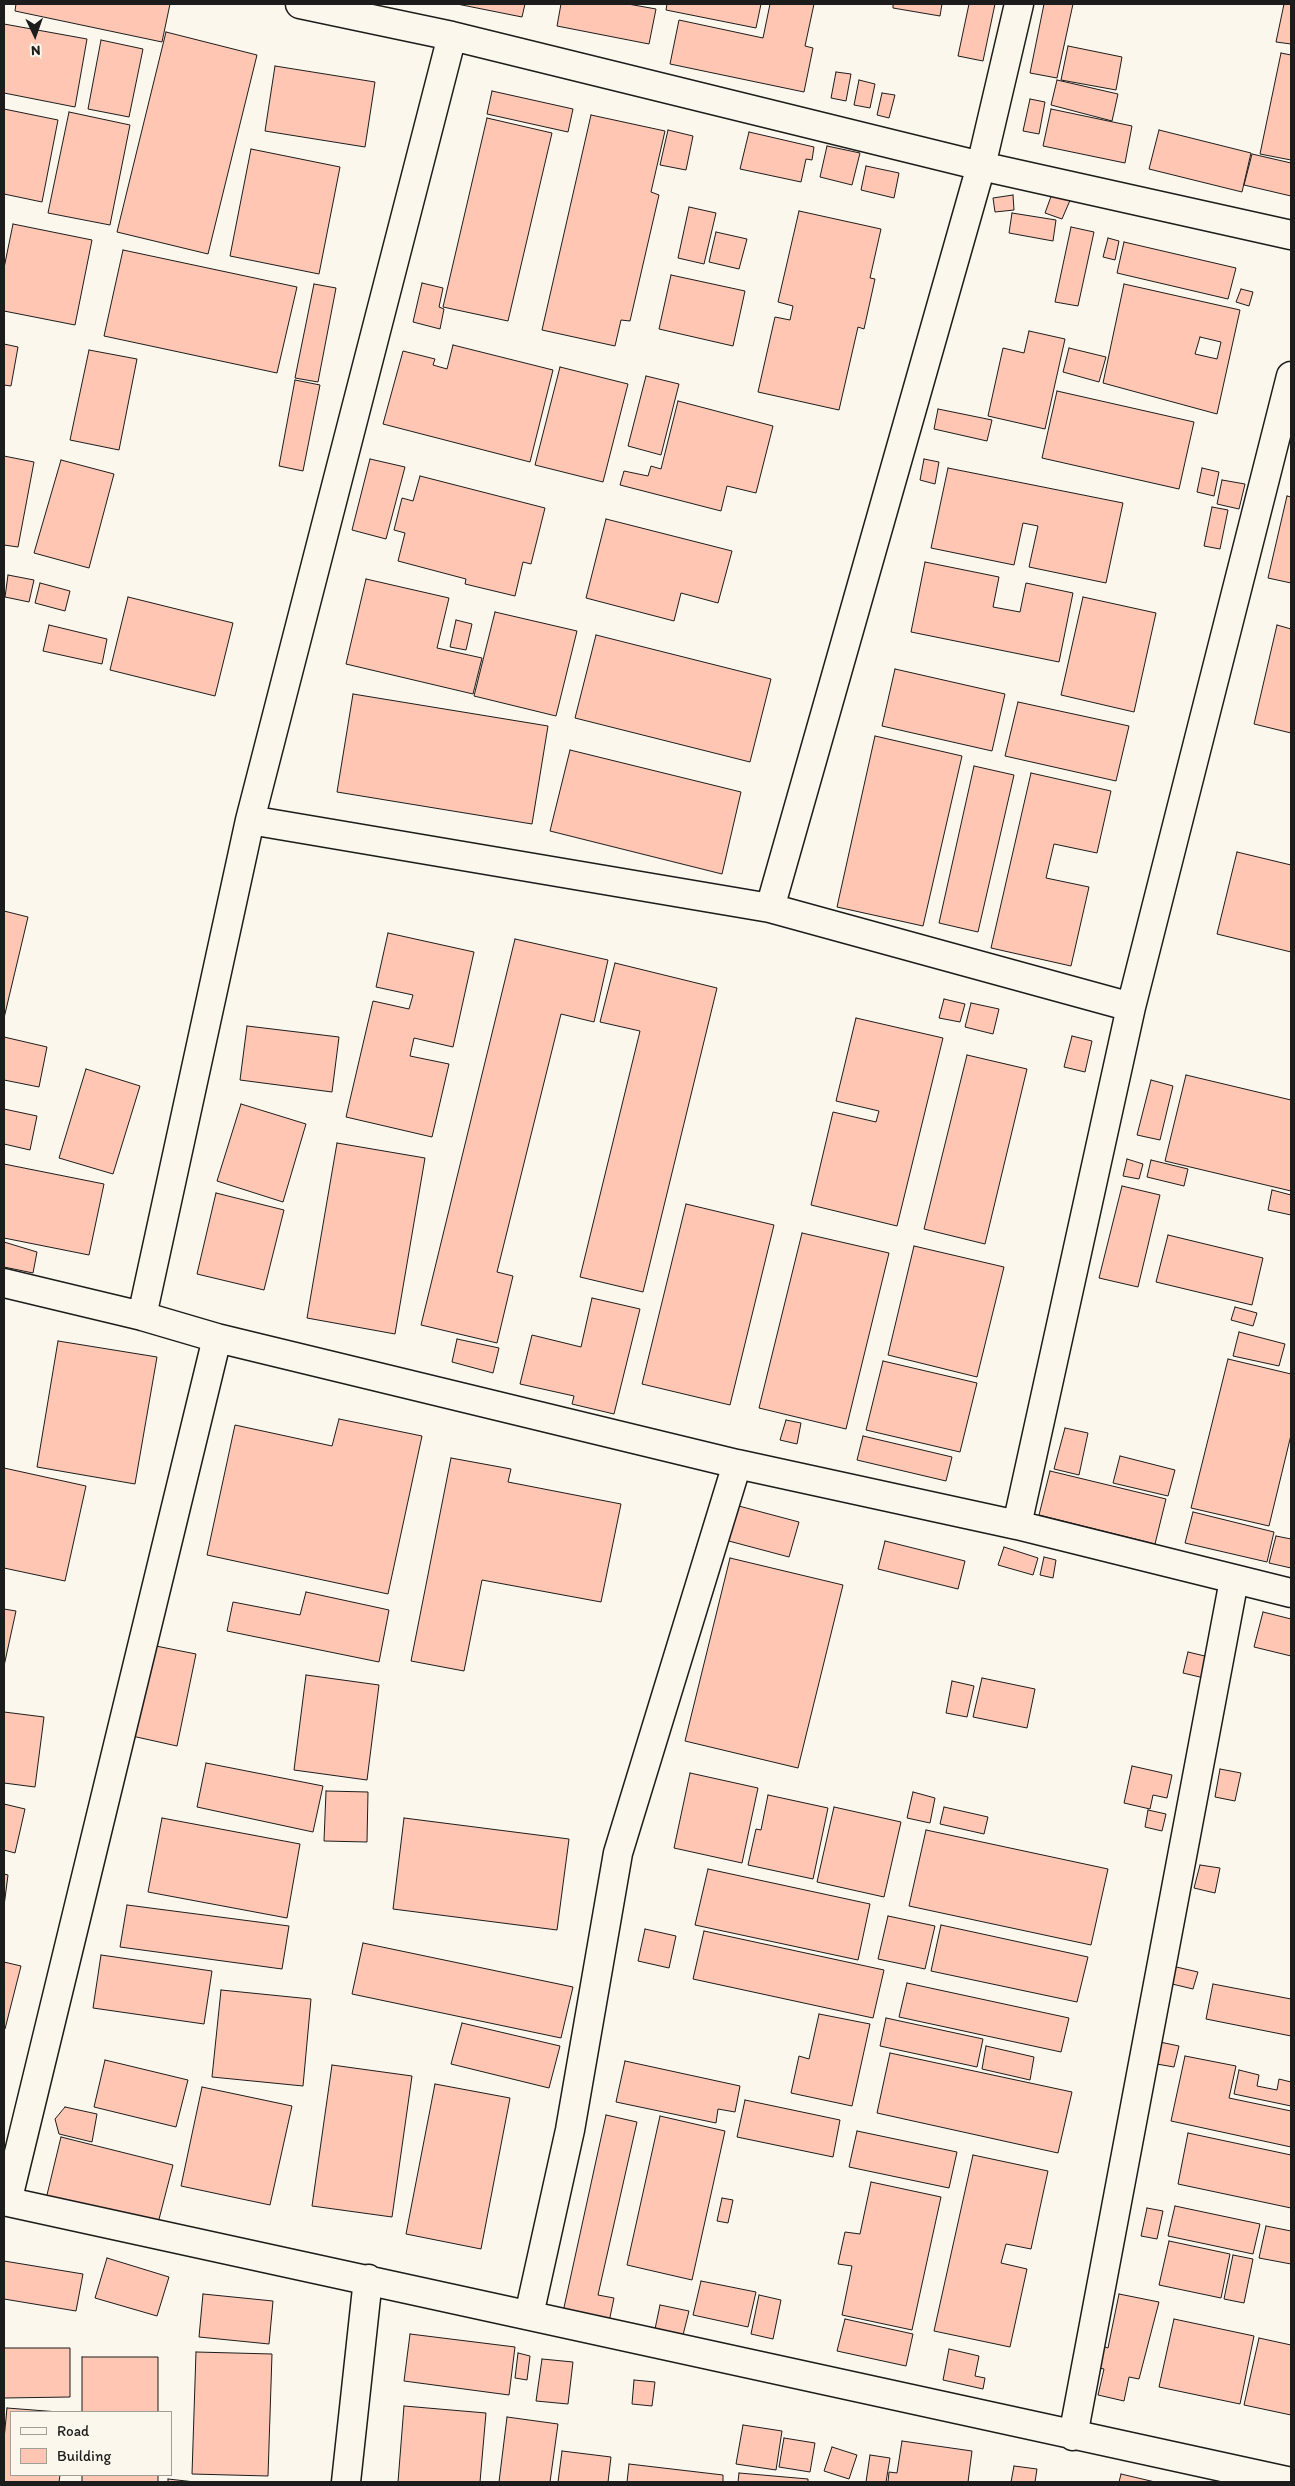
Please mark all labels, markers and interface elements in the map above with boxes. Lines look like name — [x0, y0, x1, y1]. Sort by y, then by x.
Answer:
north arrow — [10, 10, 60, 60]
text: N — [31, 42, 41, 59]
legend — [10, 2411, 172, 2476]
text: Road — [57, 2422, 89, 2440]
text: Building — [57, 2447, 111, 2465]

